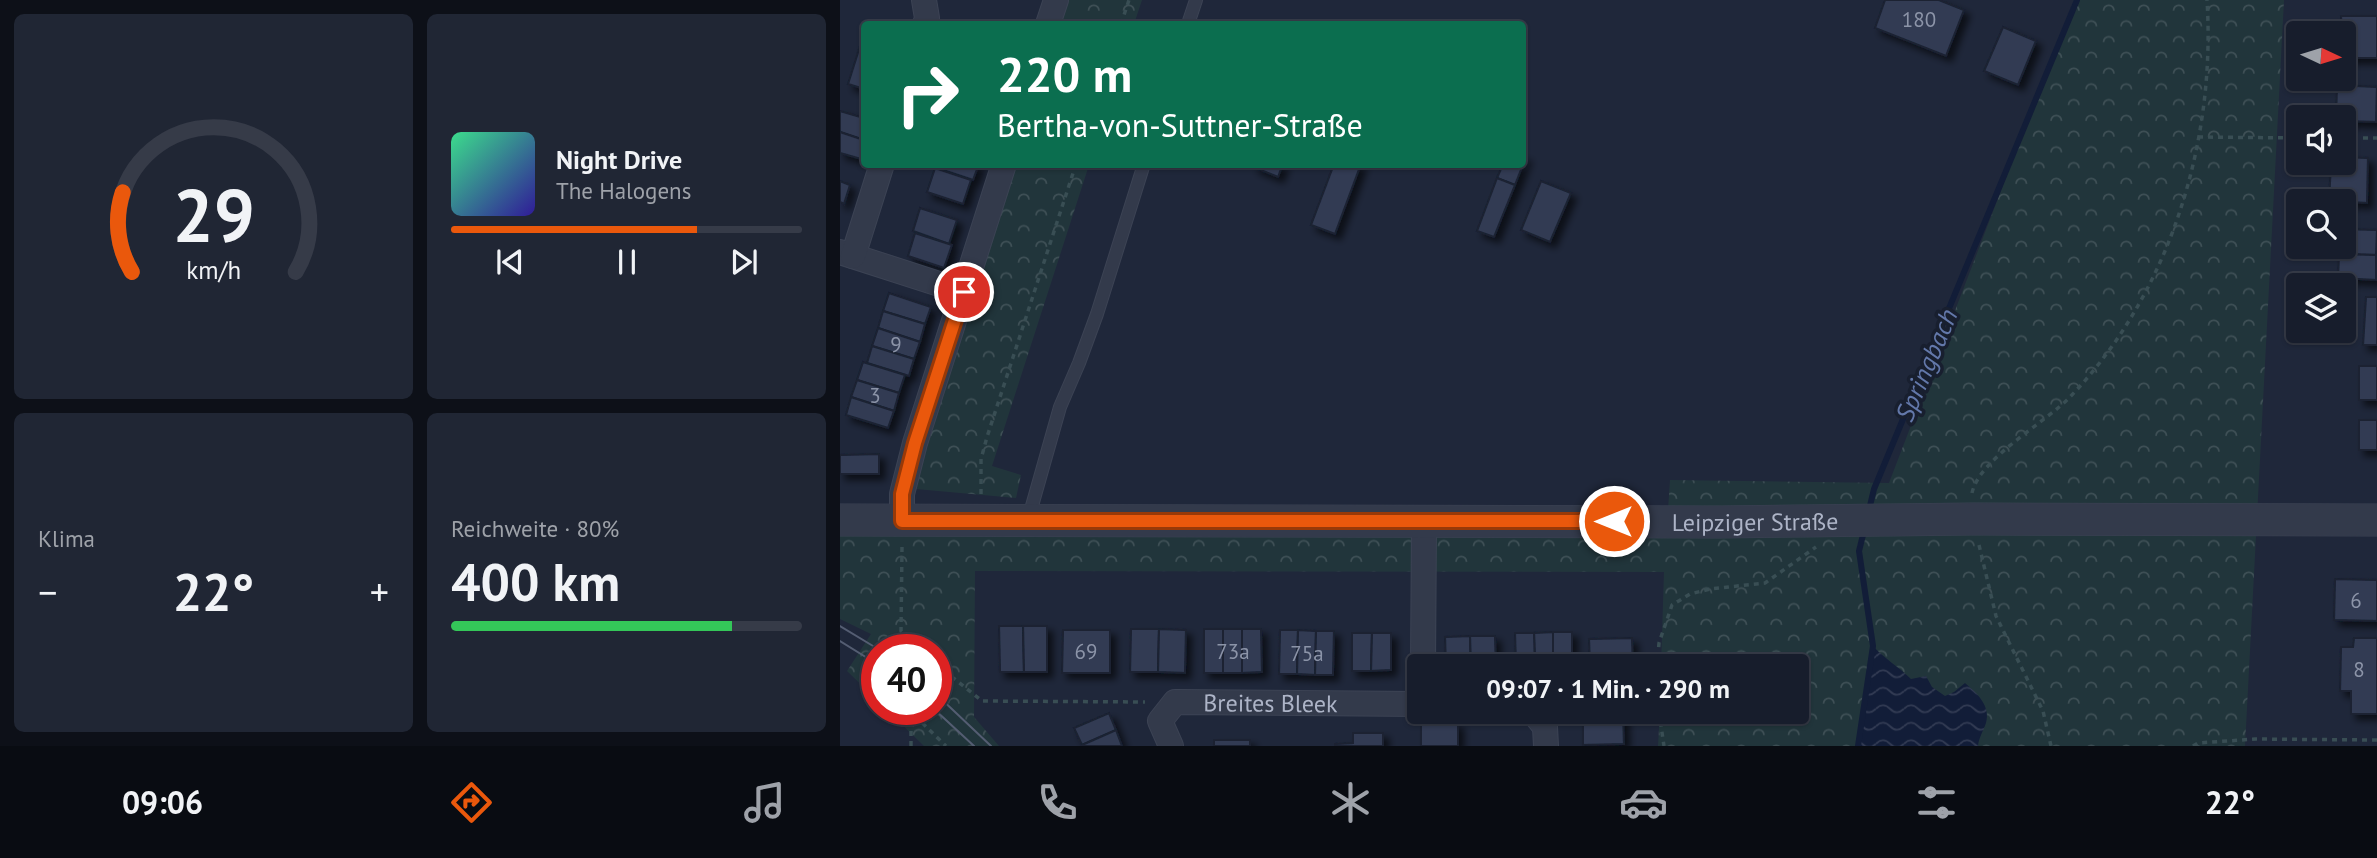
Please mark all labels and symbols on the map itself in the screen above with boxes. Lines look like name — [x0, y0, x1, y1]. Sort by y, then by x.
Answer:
house number: 180 — [1902, 6, 1936, 33]
north arrow — [2286, 21, 2356, 91]
pin — [934, 262, 994, 322]
water label: Springbach — [1888, 304, 1964, 426]
house number: 9 — [890, 331, 902, 358]
house number: 3 — [869, 382, 881, 409]
position arrow — [1577, 484, 1651, 558]
street label: Leipziger Straße — [1672, 505, 1838, 538]
house number: 6 — [2350, 587, 2362, 614]
speed limit sign: 40 — [861, 634, 952, 725]
house number: 69 — [1075, 638, 1097, 665]
house number: 73a — [1216, 638, 1250, 665]
house number: 75a — [1290, 640, 1324, 667]
house number: 8 — [2353, 656, 2365, 683]
street label: Breites Bleek — [1203, 687, 1338, 719]

